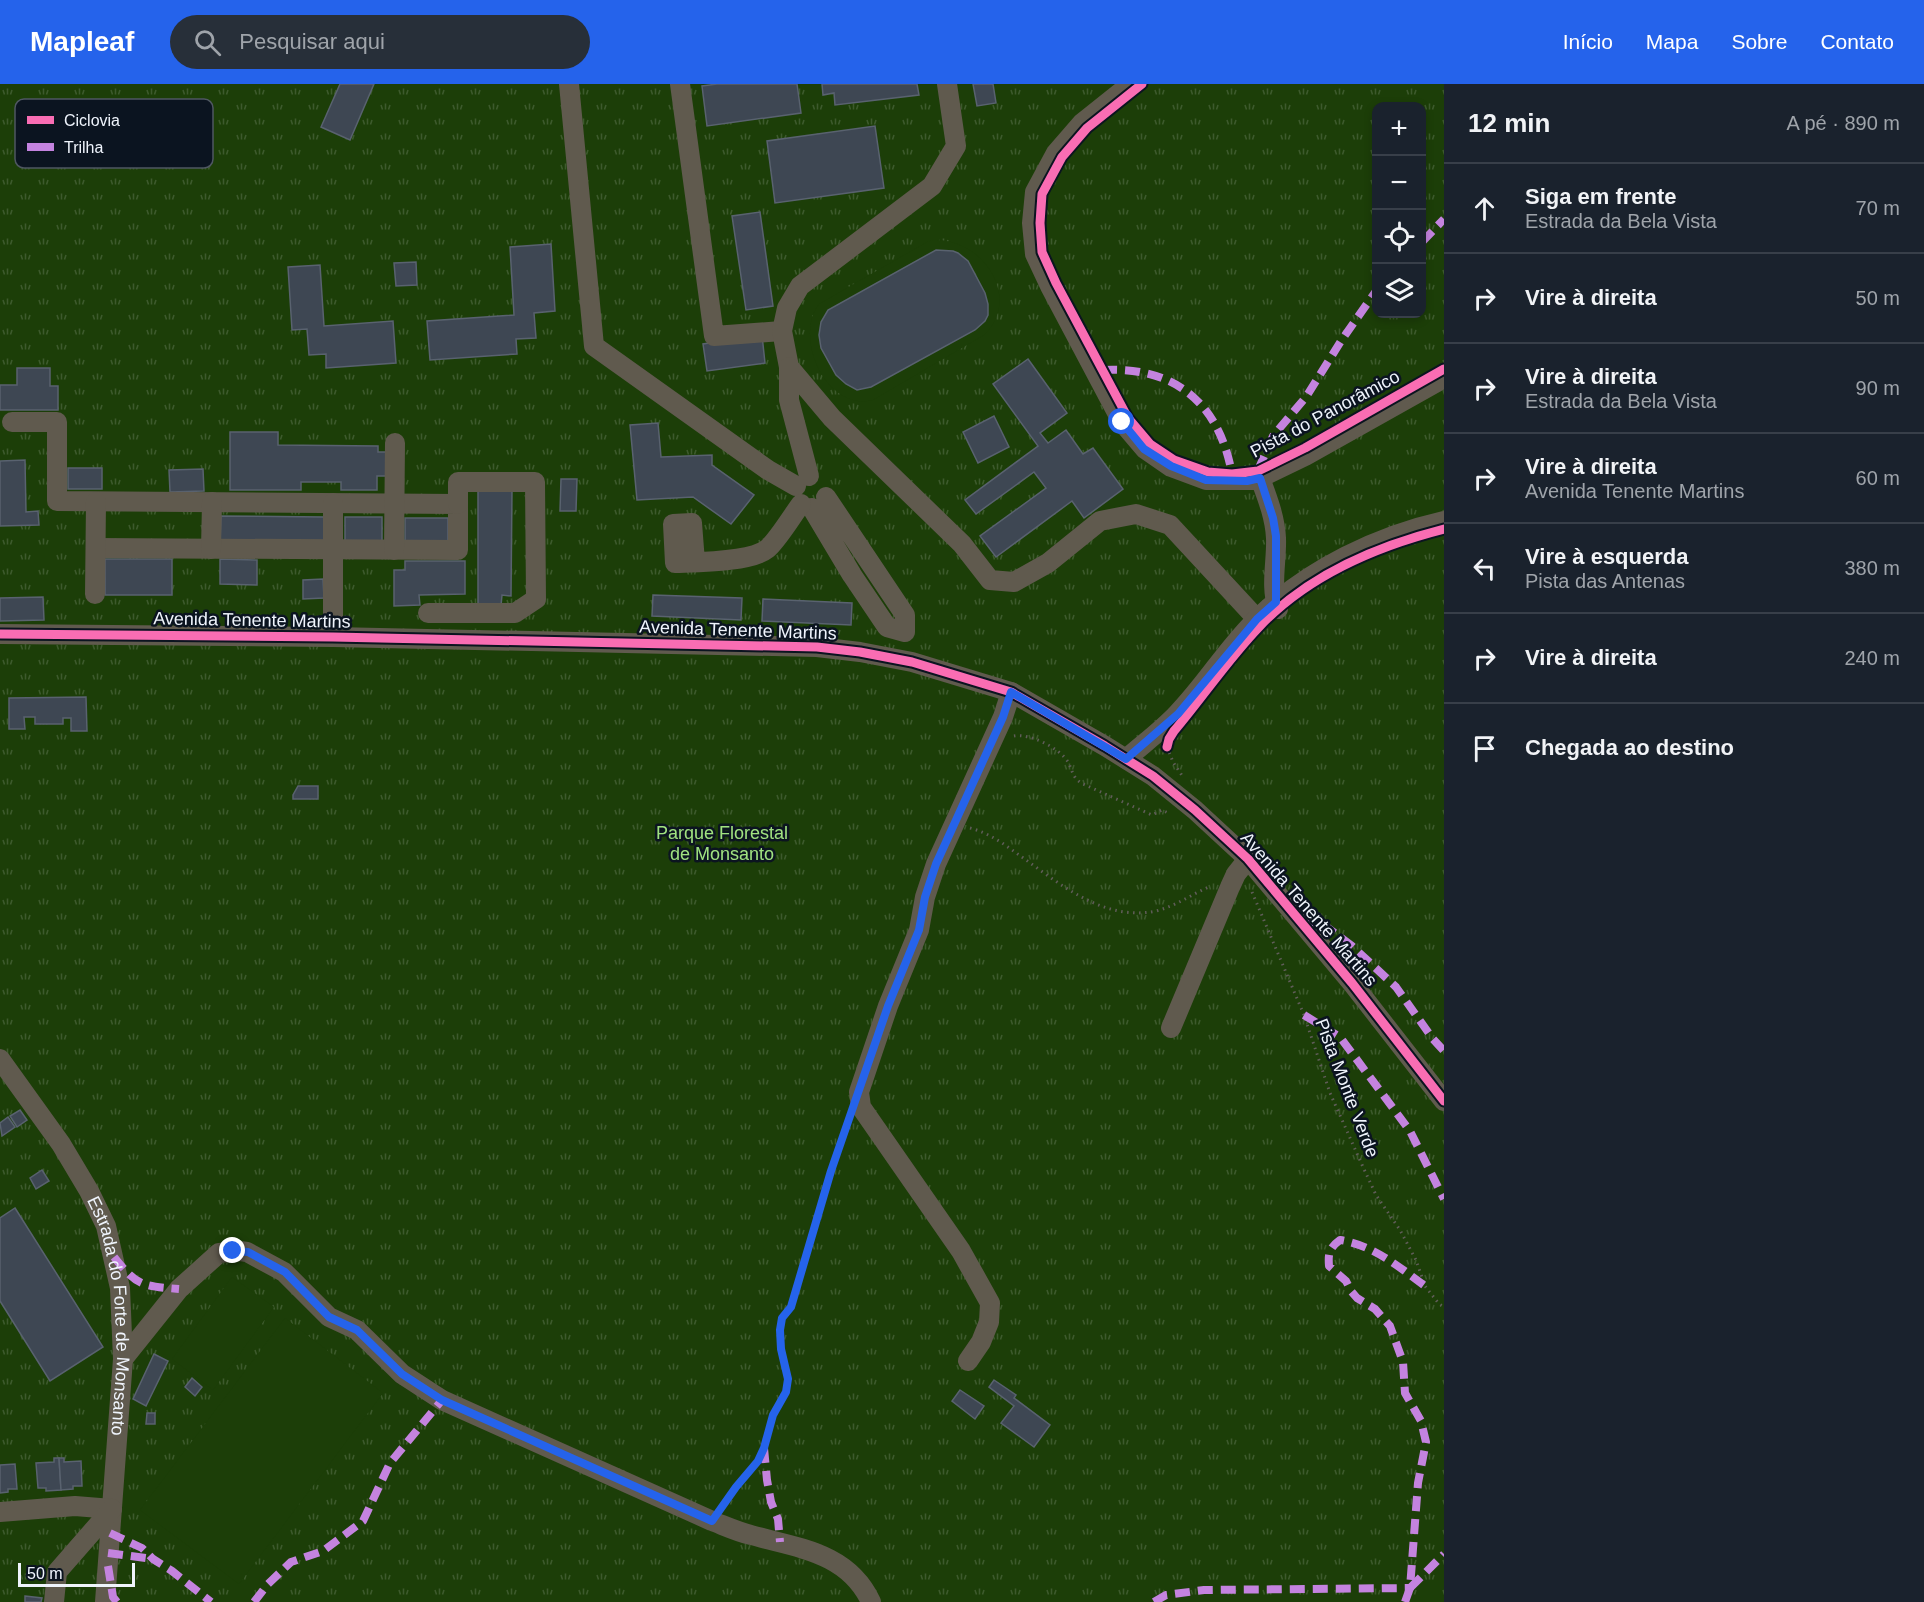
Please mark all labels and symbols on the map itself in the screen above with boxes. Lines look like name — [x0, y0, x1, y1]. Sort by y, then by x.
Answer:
legend — [15, 99, 213, 168]
text: Ciclovia — [64, 112, 120, 129]
text: Trilha — [64, 139, 104, 156]
street label: Pista do Panorâmico — [1247, 366, 1403, 462]
route start — [1108, 408, 1134, 434]
street label: Avenida Tenente Martins — [153, 608, 351, 632]
street label: Avenida Tenente Martins — [639, 617, 837, 643]
park label: Parque Florestal de Monsanto — [656, 823, 788, 864]
street label: Avenida Tenente Martins — [1237, 828, 1381, 990]
street label: Pista Monte Verde — [1311, 1016, 1383, 1160]
street label: Estrada do Forte de Monsanto — [83, 1193, 133, 1436]
route end — [219, 1237, 245, 1263]
scale bar — [18, 1560, 135, 1588]

